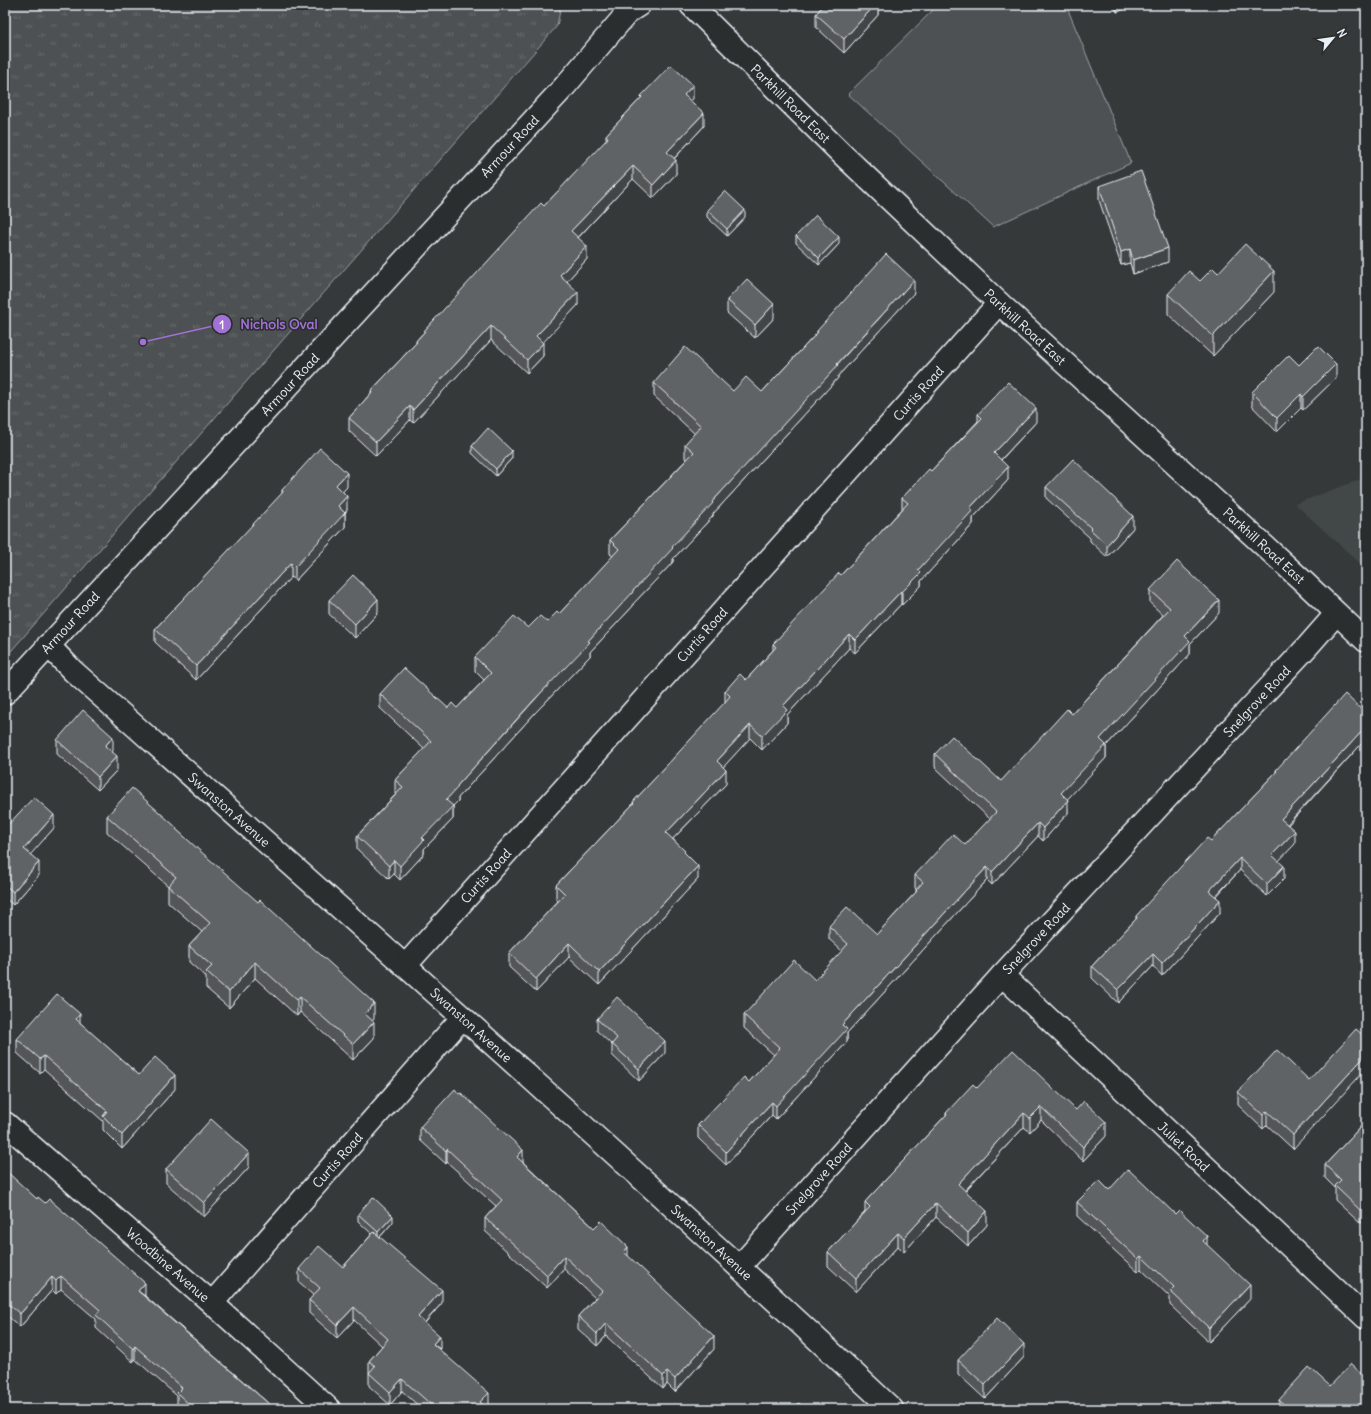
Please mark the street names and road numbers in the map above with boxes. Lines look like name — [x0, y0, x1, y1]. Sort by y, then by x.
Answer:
street label: Parkhill Road East — [747, 60, 834, 147]
street label: Armour Road — [476, 111, 543, 181]
street label: Parkhill Road East — [981, 285, 1070, 369]
street label: Armour Road — [257, 349, 323, 419]
street label: Curtis Road — [889, 362, 947, 424]
street label: Parkhill Road East — [1220, 504, 1309, 588]
street label: Armour Road — [37, 587, 103, 657]
street label: Curtis Road — [673, 603, 731, 666]
street label: Snelgrove Road — [1219, 662, 1294, 740]
street label: Swanston Avenue — [185, 769, 274, 851]
street label: Curtis Road — [457, 845, 515, 907]
street label: Snelgrove Road — [999, 899, 1074, 978]
street label: Swanston Avenue — [427, 984, 516, 1066]
street label: Juliet Road — [1154, 1118, 1214, 1175]
street label: Curtis Road — [308, 1129, 366, 1191]
street label: Snelgrove Road — [782, 1139, 856, 1218]
street label: Swanston Avenue — [668, 1201, 756, 1284]
street label: Woodbine Avenue — [123, 1224, 213, 1306]

